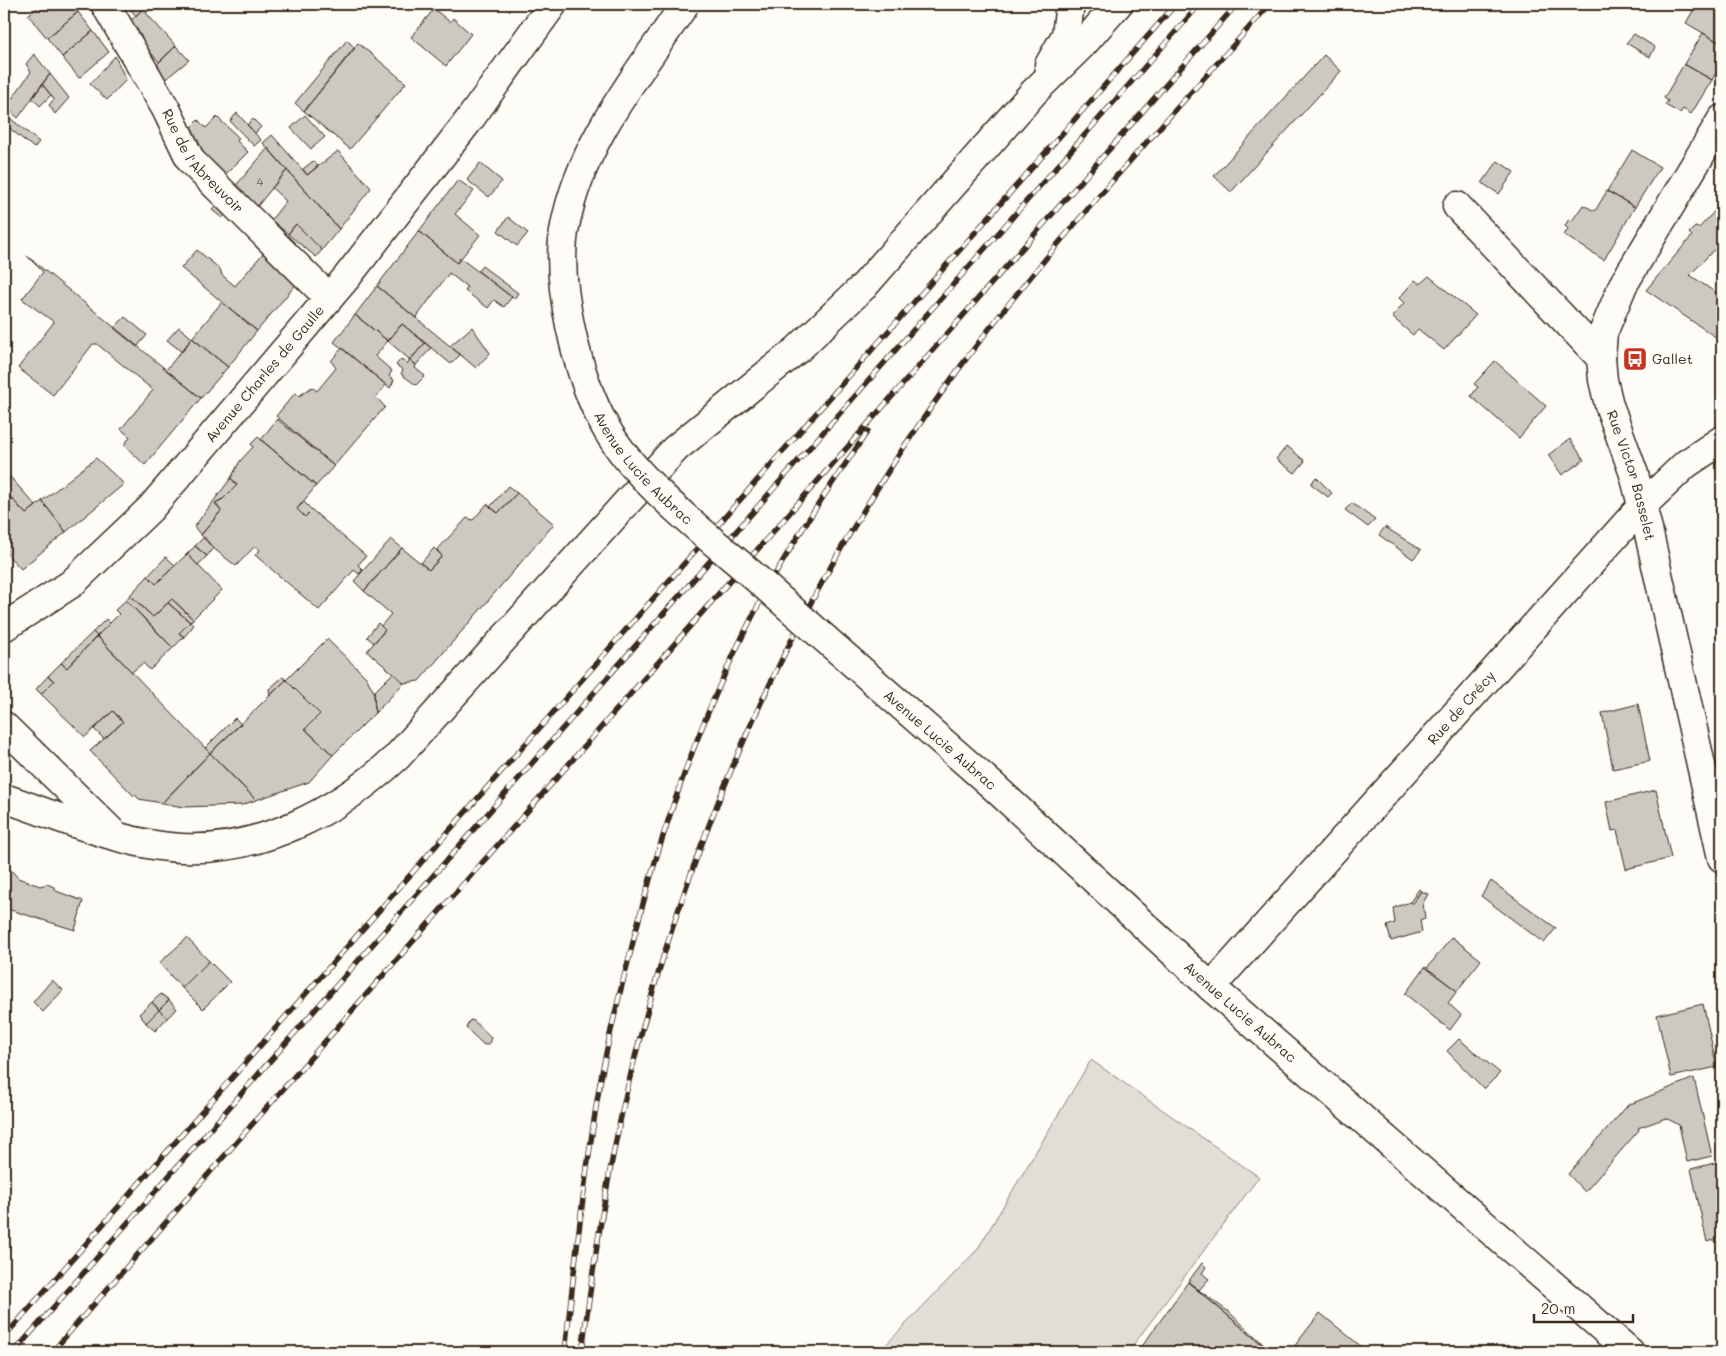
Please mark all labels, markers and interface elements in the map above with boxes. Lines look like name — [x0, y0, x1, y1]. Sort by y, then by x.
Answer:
street label: Rue de l'Abreuvoir — [158, 105, 248, 217]
house number: 4 — [257, 174, 264, 189]
street label: Avenue Charles de Gaulle — [201, 301, 328, 446]
bus stop icon: Gallet — [1622, 346, 1648, 372]
place label: Gallet — [1652, 349, 1693, 368]
street label: Rue Victor Basselet — [1603, 407, 1660, 542]
street label: Avenue Lucie Aubrac — [590, 408, 697, 529]
street label: Rue de Crécy — [1423, 666, 1499, 748]
street label: Avenue Lucie Aubrac — [880, 685, 1001, 794]
street label: Avenue Lucie Aubrac — [1180, 957, 1301, 1066]
scale bar — [1534, 1291, 1632, 1323]
text: 20 m — [1541, 1298, 1575, 1318]

